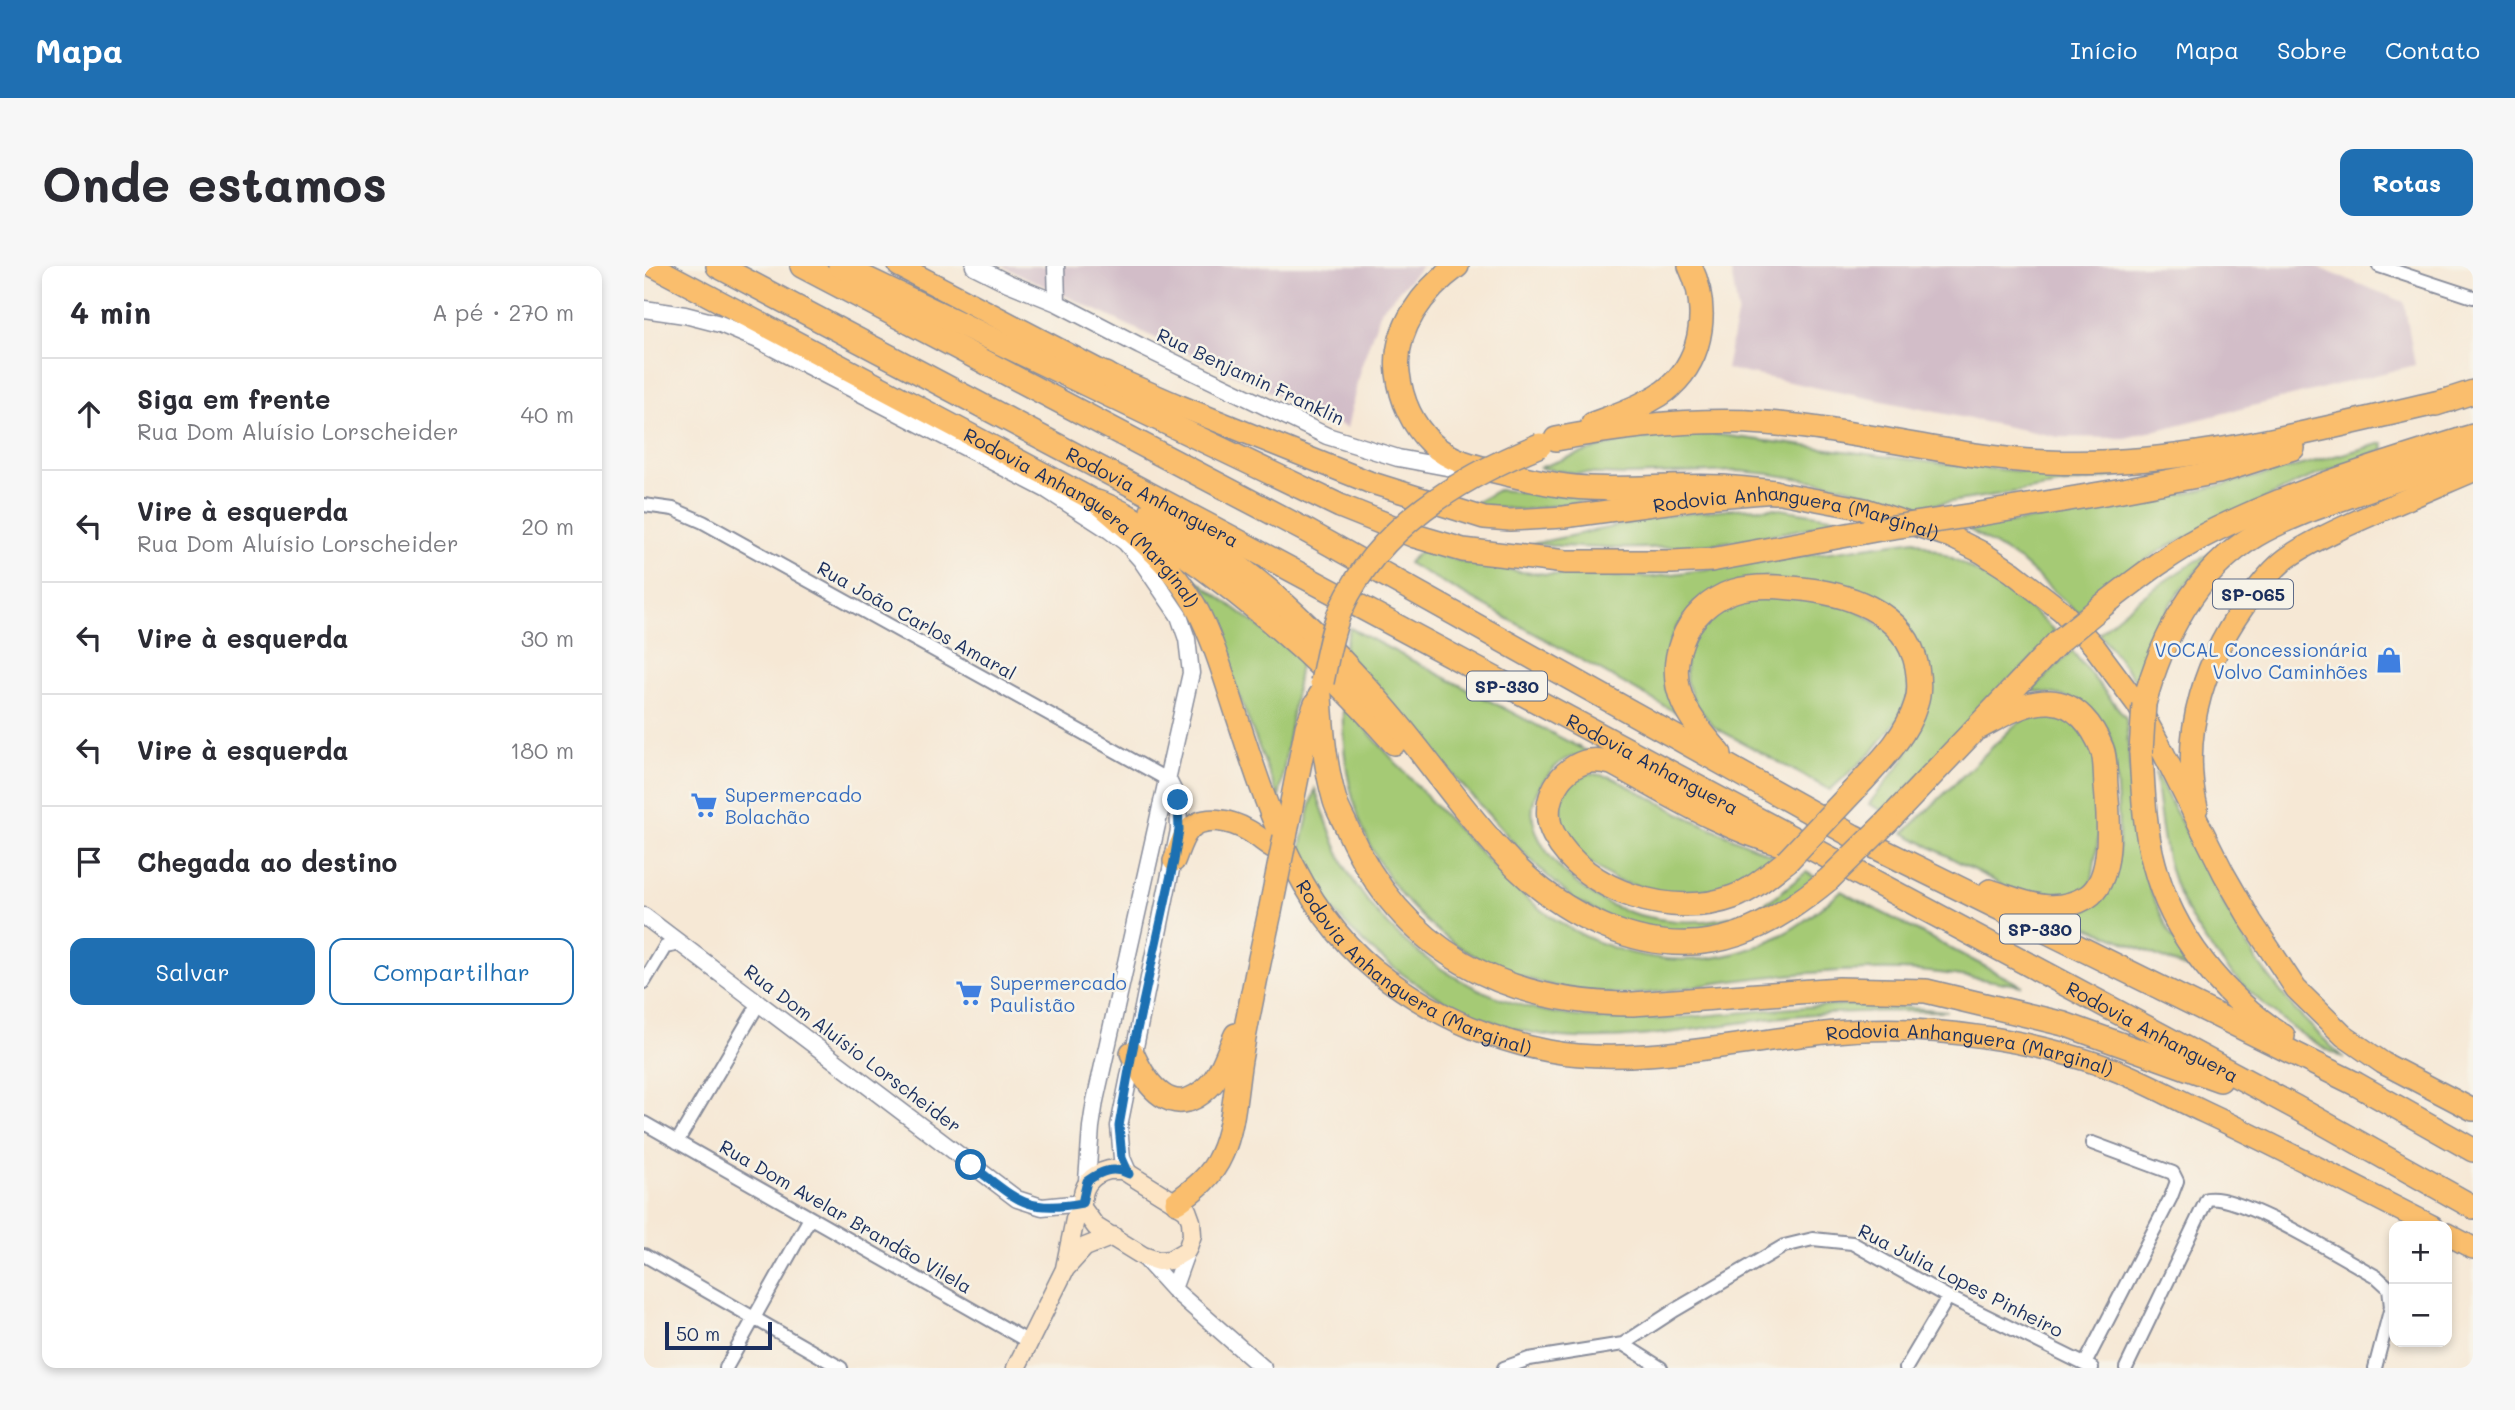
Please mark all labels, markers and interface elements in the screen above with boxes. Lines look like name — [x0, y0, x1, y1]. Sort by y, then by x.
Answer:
text: Mapa — [35, 28, 123, 71]
text: Início — [2070, 34, 2137, 65]
text: Mapa — [2175, 34, 2239, 65]
text: Sobre — [2277, 34, 2347, 65]
text: Contato — [2385, 34, 2480, 65]
button: Rotas — [2340, 149, 2473, 216]
text: Onde estamos — [42, 151, 387, 214]
text: 4 min — [70, 292, 151, 332]
text: A pé · 270 m — [432, 297, 574, 327]
street label: Rua Benjamin Franklin — [1153, 322, 1349, 430]
text: Siga em frente — [137, 382, 331, 416]
icon: ahead — [70, 395, 108, 433]
text: 40 m — [521, 399, 574, 429]
text: Rua Dom Aluísio Lorscheider — [137, 416, 458, 446]
street label: Rodovia Anhanguera (Marginal) — [960, 421, 1206, 611]
street label: Rodovia Anhanguera — [1062, 440, 1244, 552]
street label: Rodovia Anhanguera (Marginal) — [1651, 479, 1942, 545]
text: Vire à esquerda — [137, 494, 348, 528]
icon: left — [70, 507, 108, 545]
text: 20 m — [521, 511, 574, 541]
text: Rua Dom Aluísio Lorscheider — [137, 528, 458, 558]
street label: Rua João Carlos Amaral — [813, 555, 1021, 685]
road number: SP-065 — [2213, 580, 2293, 608]
icon: left — [70, 619, 108, 657]
text: Vire à esquerda — [137, 621, 348, 655]
text: 30 m — [521, 623, 574, 653]
place label: VOCAL Concessionária Volvo Caminhões — [2155, 637, 2368, 684]
shop icon: VOCAL Concessionária Volvo Caminhões — [2374, 645, 2404, 675]
road number: SP-330 — [1467, 672, 1547, 700]
street label: Rodovia Anhanguera — [1562, 707, 1743, 820]
icon: left — [70, 731, 108, 769]
text: Vire à esquerda — [137, 733, 348, 767]
text: 180 m — [510, 735, 574, 765]
place label: Supermercado Bolachão — [725, 782, 862, 829]
route end — [1162, 784, 1193, 815]
supermarket icon: Supermercado Bolachão — [689, 790, 719, 820]
icon: arrive — [70, 843, 108, 881]
text: Chegada ao destino — [137, 845, 397, 879]
street label: Rodovia Anhanguera (Marginal) — [1291, 875, 1534, 1059]
road number: SP-330 — [2000, 914, 2080, 944]
button: Salvar — [70, 938, 315, 1005]
button: Compartilhar — [329, 938, 574, 1005]
street label: Rua Dom Aluísio Lorscheider — [739, 958, 967, 1138]
place label: Supermercado Paulistão — [990, 970, 1127, 1017]
street label: Rodovia Anhanguera — [2062, 975, 2243, 1087]
supermarket icon: Supermercado Paulistão — [954, 978, 984, 1008]
street label: Rodovia Anhanguera (Marginal) — [1824, 1017, 2117, 1081]
street label: Rua Dom Avelar Brandão Vilela — [715, 1133, 977, 1299]
route start — [955, 1149, 986, 1180]
street label: Rua Julia Lopes Pinheiro — [1854, 1217, 2068, 1343]
map controls — [2389, 1221, 2452, 1347]
button: + — [2389, 1221, 2452, 1284]
button: − — [2389, 1284, 2452, 1347]
scale bar — [665, 1319, 772, 1351]
text: 50 m — [676, 1321, 720, 1346]

